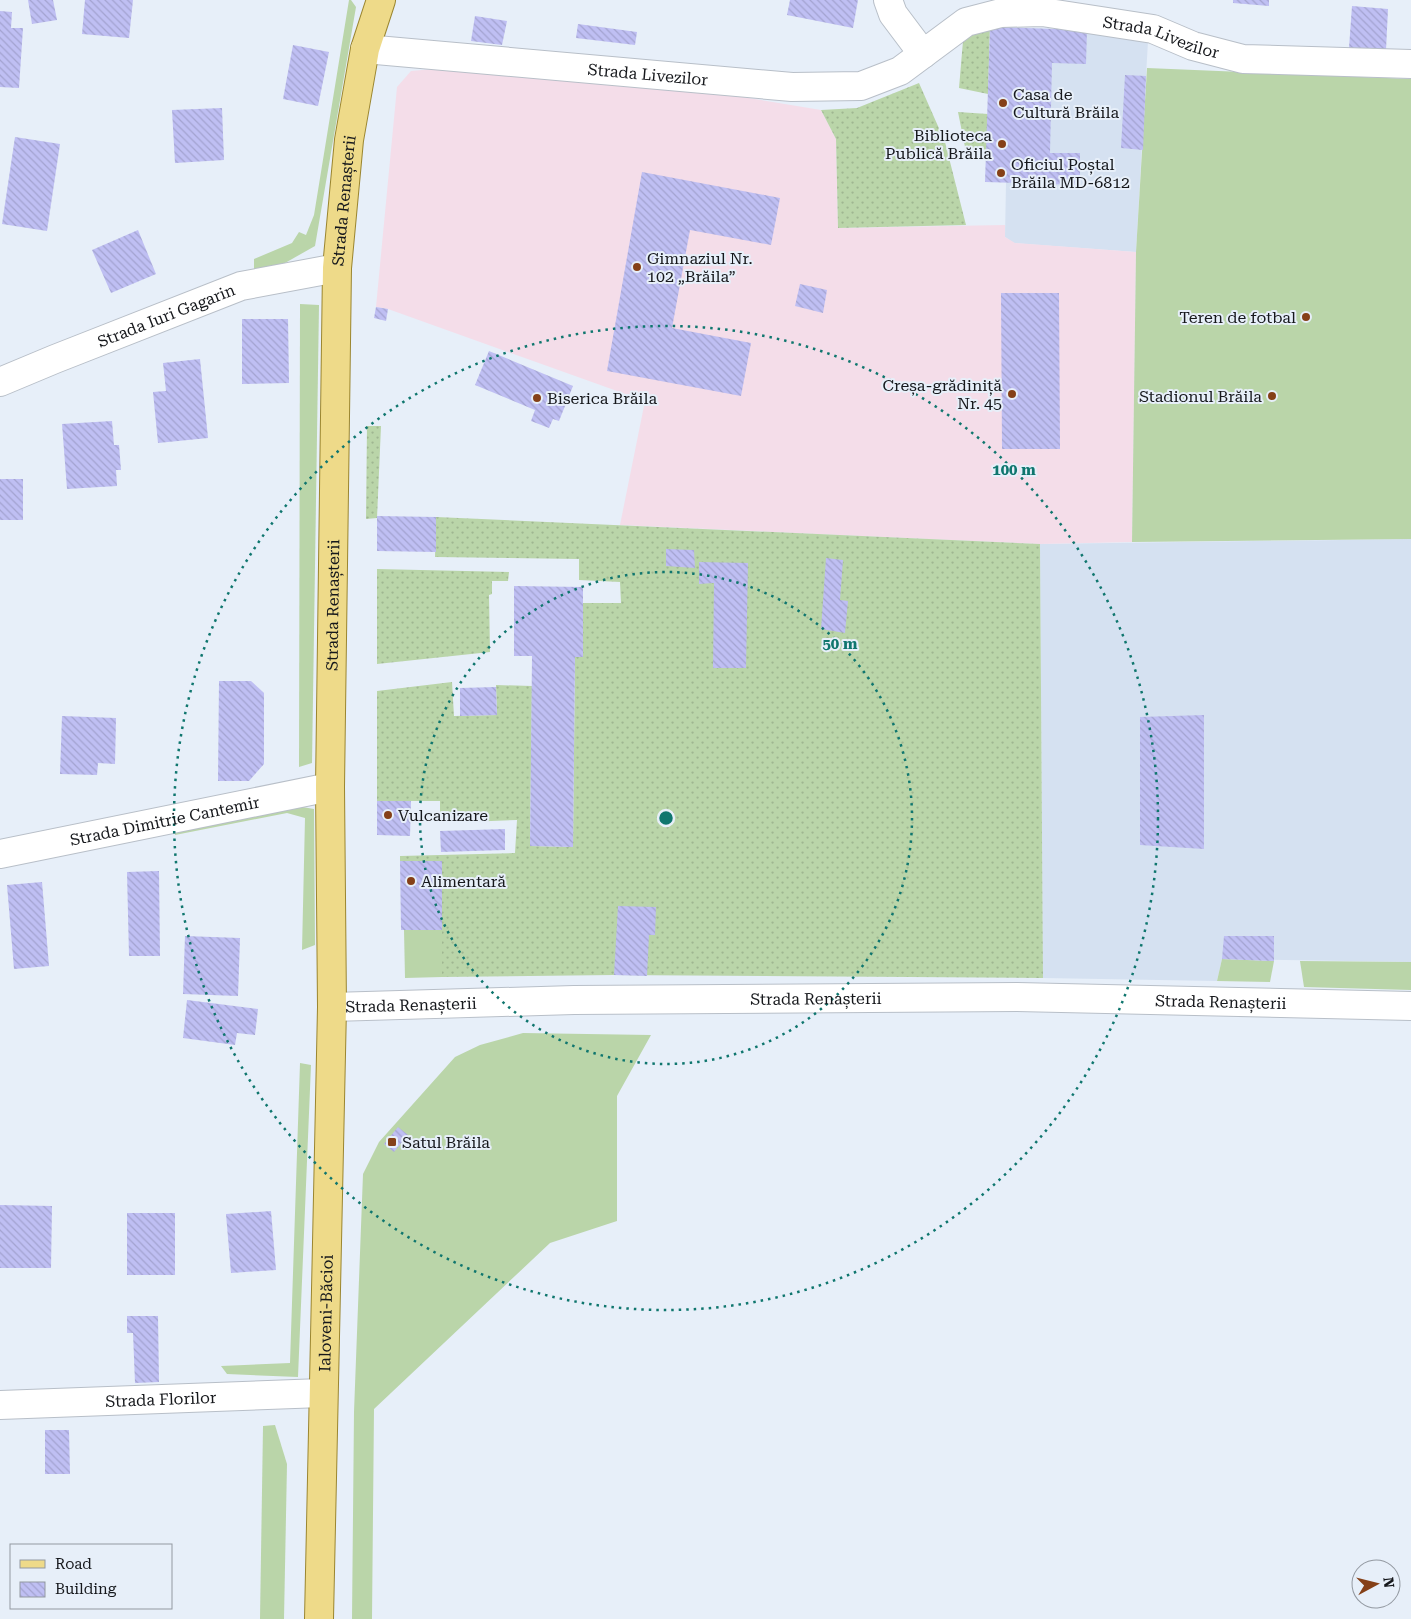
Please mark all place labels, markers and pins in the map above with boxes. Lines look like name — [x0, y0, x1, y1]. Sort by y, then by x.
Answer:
place label: Casa de Cultură Brăila — [1013, 85, 1119, 122]
marker: Casa de Cultură Brăila — [997, 97, 1009, 109]
place label: Biblioteca Publică Brăila — [885, 126, 992, 163]
marker: Biblioteca Publică Brăila — [996, 138, 1008, 150]
place label: Oficiul Poștal Brăila MD-6812 — [1011, 155, 1130, 192]
marker: Oficiul Poștal Brăila MD-6812 — [995, 167, 1007, 179]
place label: Gimnaziul Nr. 102 „Brăila” — [647, 249, 753, 286]
marker: Gimnaziul Nr. 102 „Brăila” — [631, 261, 643, 273]
place label: Teren de fotbal — [1179, 308, 1296, 327]
marker: Teren de fotbal — [1300, 311, 1312, 323]
place label: Creșa-grădiniță Nr. 45 — [883, 376, 1002, 413]
place label: Stadionul Brăila — [1139, 387, 1262, 406]
marker: Creșa-grădiniță Nr. 45 — [1006, 388, 1018, 400]
place label: Biserica Brăila — [547, 389, 657, 408]
marker: Stadionul Brăila — [1266, 390, 1278, 402]
marker: Biserica Brăila — [531, 392, 543, 404]
place label: Vulcanizare — [398, 806, 488, 825]
marker: Vulcanizare — [382, 809, 394, 821]
centre of rings — [657, 809, 675, 827]
place label: Alimentară — [421, 872, 506, 891]
marker: Alimentară — [405, 875, 417, 887]
place label: Satul Brăila — [402, 1133, 490, 1152]
marker: Satul Brăila — [386, 1136, 398, 1148]

